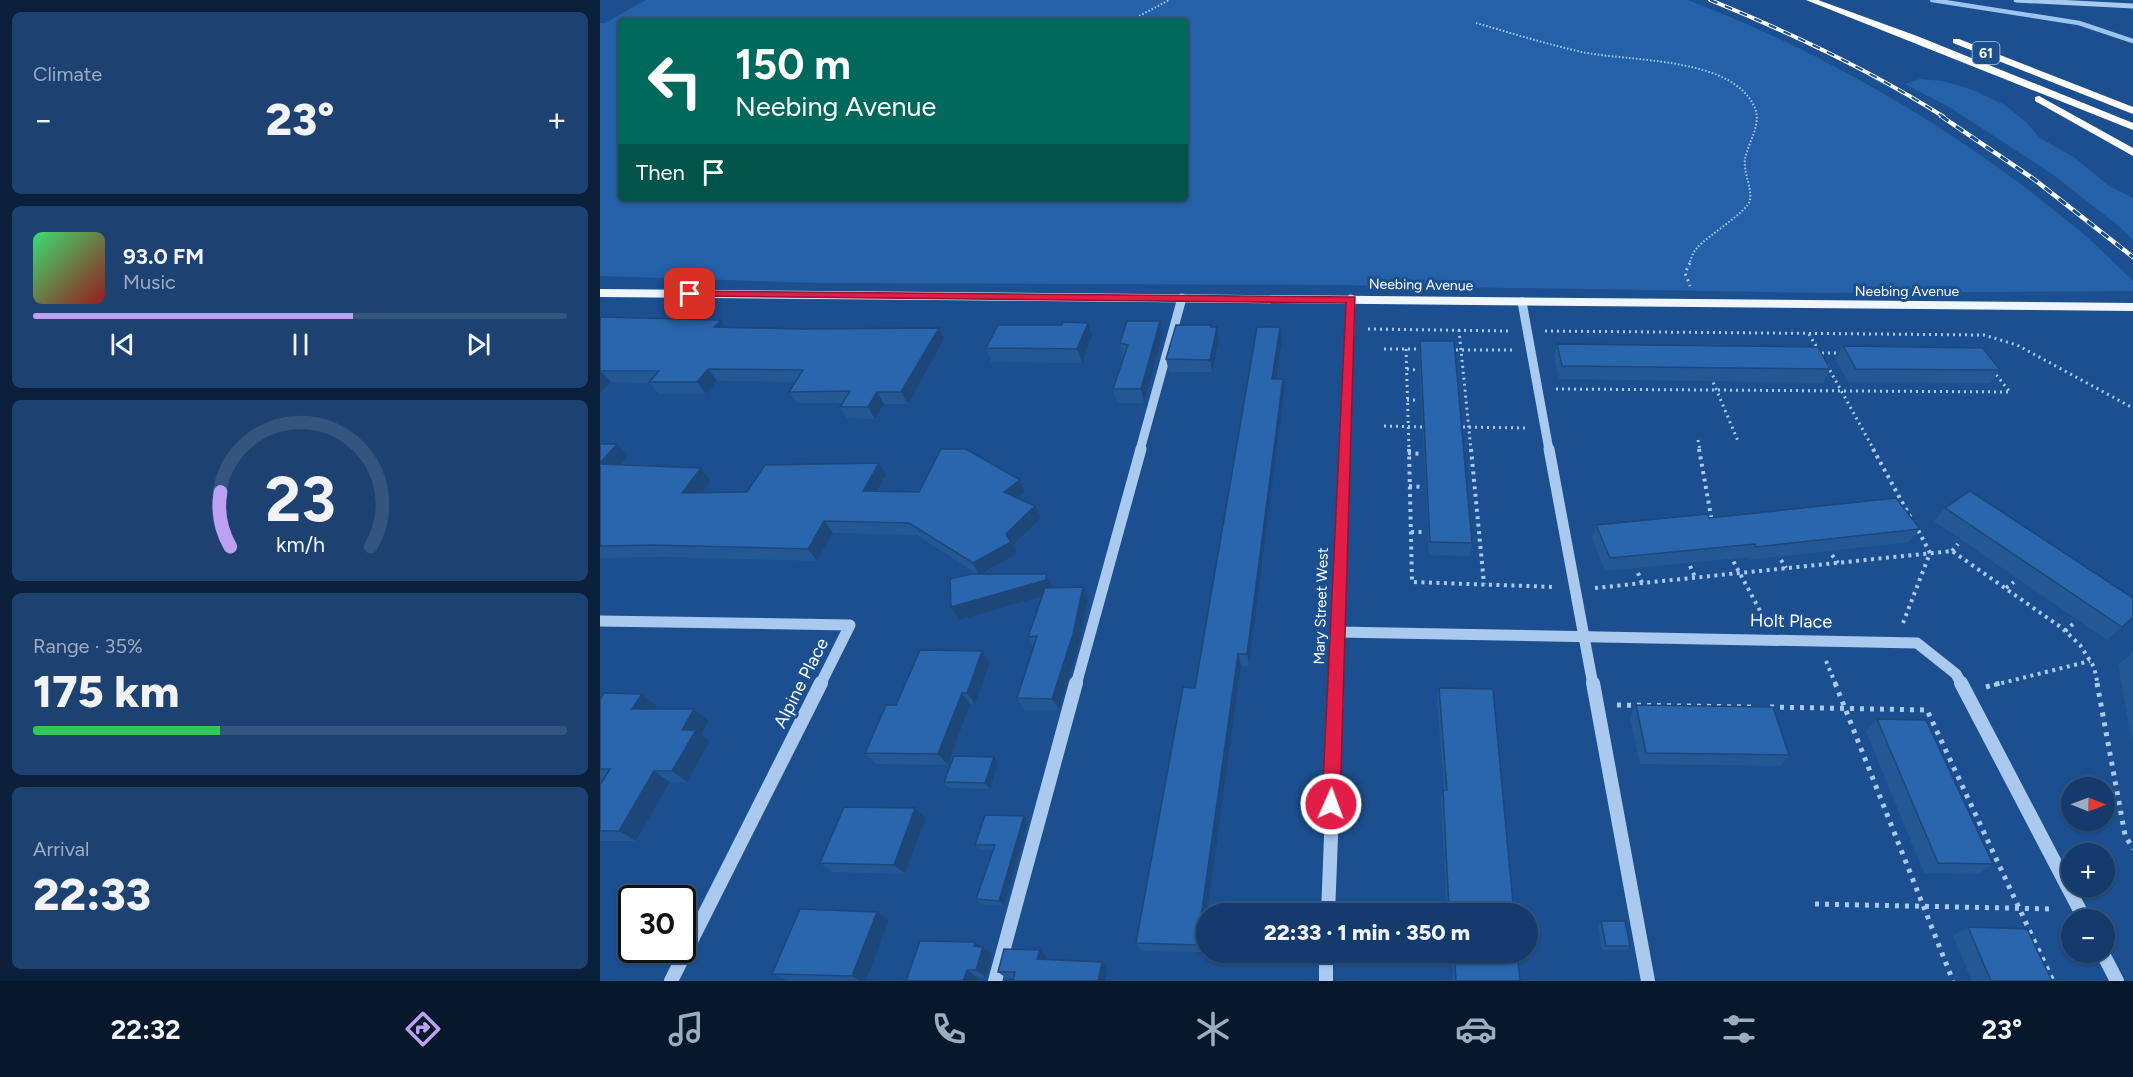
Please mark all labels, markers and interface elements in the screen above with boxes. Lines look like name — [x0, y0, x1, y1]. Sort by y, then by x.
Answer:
text: 150 m — [735, 39, 851, 90]
icon: left — [636, 42, 714, 120]
road number: 61 — [1972, 42, 2000, 64]
text: Climate — [33, 62, 102, 86]
text: Neebing Avenue — [735, 90, 936, 123]
text: 23° — [266, 92, 334, 146]
text: − — [33, 100, 54, 139]
text: + — [546, 100, 567, 139]
icon: arrive — [697, 156, 730, 189]
text: Then — [636, 159, 685, 186]
text: 93.0 FM — [123, 243, 204, 270]
pin — [664, 268, 715, 319]
text: Music — [123, 270, 176, 294]
street label: Neebing Avenue — [1369, 276, 1474, 294]
icon: arrive — [673, 277, 706, 310]
street label: Neebing Avenue — [1855, 283, 1960, 300]
icon: previous — [106, 328, 139, 361]
icon: pause — [284, 328, 317, 361]
icon: next — [462, 328, 495, 361]
text: 23 — [265, 463, 335, 538]
text: km/h — [276, 533, 324, 558]
street label: Mary Street West — [1310, 547, 1332, 665]
street label: Holt Place — [1750, 609, 1833, 633]
text: Range · 35% — [33, 634, 143, 658]
street label: Alpine Place — [769, 634, 833, 732]
text: 175 km — [33, 664, 179, 718]
position arrow — [1299, 772, 1363, 836]
north arrow — [2061, 777, 2115, 831]
map controls — [2061, 777, 2115, 963]
text: Arrival — [33, 837, 89, 861]
button: + — [2061, 843, 2115, 897]
text: 22:33 — [33, 867, 151, 921]
speed limit sign: 30 — [618, 885, 696, 963]
button: − — [2061, 909, 2115, 963]
text: 22:33 · 1 min · 350 m — [1264, 919, 1470, 946]
icon: directions — [402, 1008, 444, 1050]
icon: music — [665, 1008, 707, 1050]
icon: phone — [928, 1008, 970, 1050]
icon: climate — [1192, 1008, 1234, 1050]
icon: car — [1455, 1008, 1497, 1050]
icon: filters — [1718, 1008, 1760, 1050]
text: 22:32 — [111, 1013, 181, 1046]
text: 23° — [1981, 1013, 2022, 1046]

